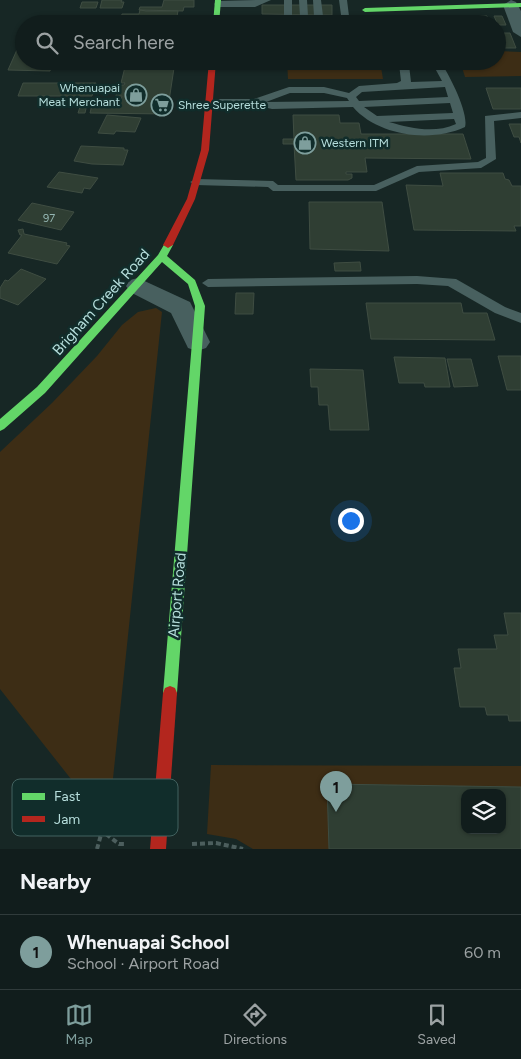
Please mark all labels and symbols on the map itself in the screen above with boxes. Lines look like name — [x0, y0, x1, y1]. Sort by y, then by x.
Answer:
place label: Whenuapai Meat Merchant — [38, 81, 120, 109]
shop icon: Whenuapai Meat Merchant — [124, 83, 148, 107]
supermarket icon: Shree Superette — [150, 93, 174, 117]
place label: Shree Superette — [178, 98, 267, 112]
shop icon: Western ITM — [293, 131, 317, 155]
place label: Western ITM — [321, 136, 389, 150]
house number: 97 — [43, 212, 55, 225]
street label: Brigham Creek Road — [49, 245, 153, 359]
your location — [338, 508, 364, 534]
street label: Airport Road — [164, 552, 190, 638]
pin: 1 — [320, 771, 352, 812]
legend — [12, 779, 178, 836]
text: Fast — [54, 788, 80, 805]
text: Jam — [54, 811, 80, 828]

